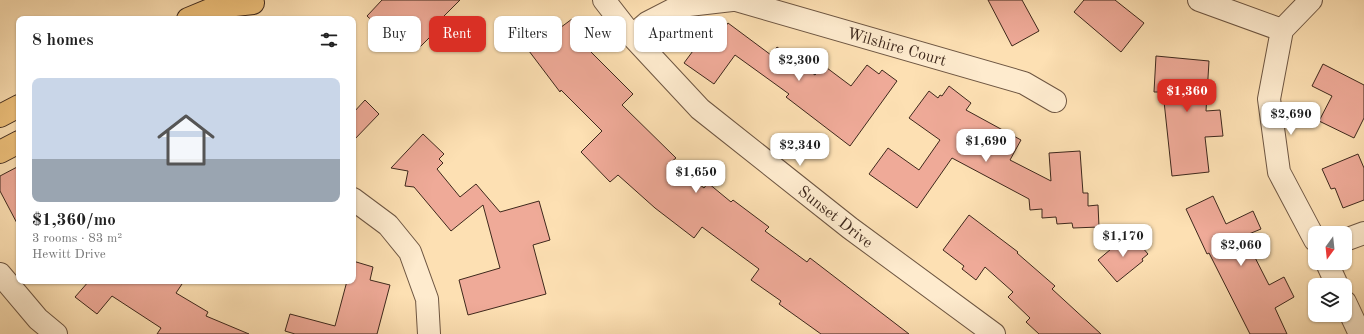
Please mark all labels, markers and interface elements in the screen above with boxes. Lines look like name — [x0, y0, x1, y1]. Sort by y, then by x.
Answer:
chip: Buy — [368, 16, 421, 52]
chip: Rent — [429, 16, 486, 52]
chip: Filters — [494, 16, 562, 52]
chip: New — [570, 16, 626, 52]
chip: Apartment — [634, 16, 727, 52]
street label: Wilshire Court — [845, 26, 948, 70]
icon: filters — [318, 29, 340, 51]
text: 8 homes — [32, 32, 94, 49]
pin: $2,300 — [766, 48, 832, 82]
text: $2,300 — [778, 54, 820, 67]
pin: $1,360 — [1154, 79, 1220, 113]
text: $1,360 — [1166, 85, 1208, 98]
pin: $2,690 — [1258, 102, 1324, 136]
icon: home — [150, 104, 222, 176]
text: $2,690 — [1270, 108, 1312, 121]
pin: $1,690 — [953, 129, 1019, 163]
pin: $2,340 — [767, 133, 833, 167]
text: $1,690 — [965, 135, 1007, 148]
text: $2,340 — [779, 139, 821, 152]
pin: $1,650 — [663, 160, 729, 194]
text: $1,650 — [675, 166, 717, 179]
street label: Sunset Drive — [794, 184, 875, 252]
text: $1,360/mo — [32, 212, 116, 229]
pin: $1,170 — [1090, 224, 1156, 258]
north arrow — [1308, 226, 1352, 270]
map controls — [1308, 226, 1352, 322]
text: $1,170 — [1102, 230, 1144, 243]
text: 3 rooms · 83 m² — [32, 232, 122, 245]
pin: $2,060 — [1208, 233, 1274, 267]
text: $2,060 — [1220, 239, 1262, 252]
text: Hewitt Drive — [32, 248, 106, 261]
button: layers — [1308, 278, 1352, 322]

